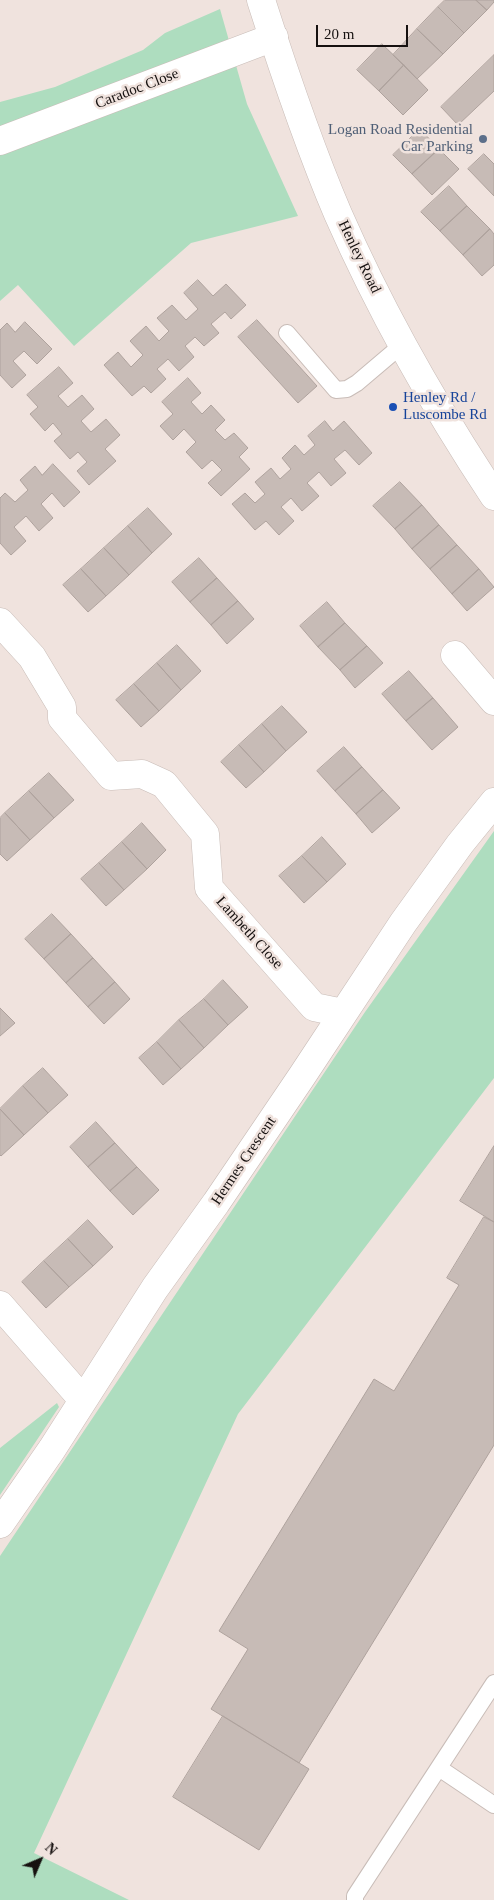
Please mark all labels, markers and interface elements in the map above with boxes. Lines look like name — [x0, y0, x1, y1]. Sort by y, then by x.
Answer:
scale bar — [319, 15, 412, 47]
text: 20 m — [324, 26, 354, 42]
street label: Caradoc Close — [93, 65, 181, 113]
place label: Logan Road Residential Car Parking — [328, 121, 473, 156]
marker: Logan Road Residential Car Parking — [477, 133, 489, 145]
street label: Henley Road — [334, 218, 384, 296]
place label: Henley Rd / Luscombe Rd — [403, 389, 487, 424]
marker: Henley Rd / Luscombe Rd — [387, 401, 399, 413]
street label: Lambeth Close — [212, 893, 286, 973]
street label: Hermes Crescent — [208, 1113, 280, 1209]
north arrow — [15, 1835, 65, 1885]
text: N — [42, 1840, 60, 1858]

